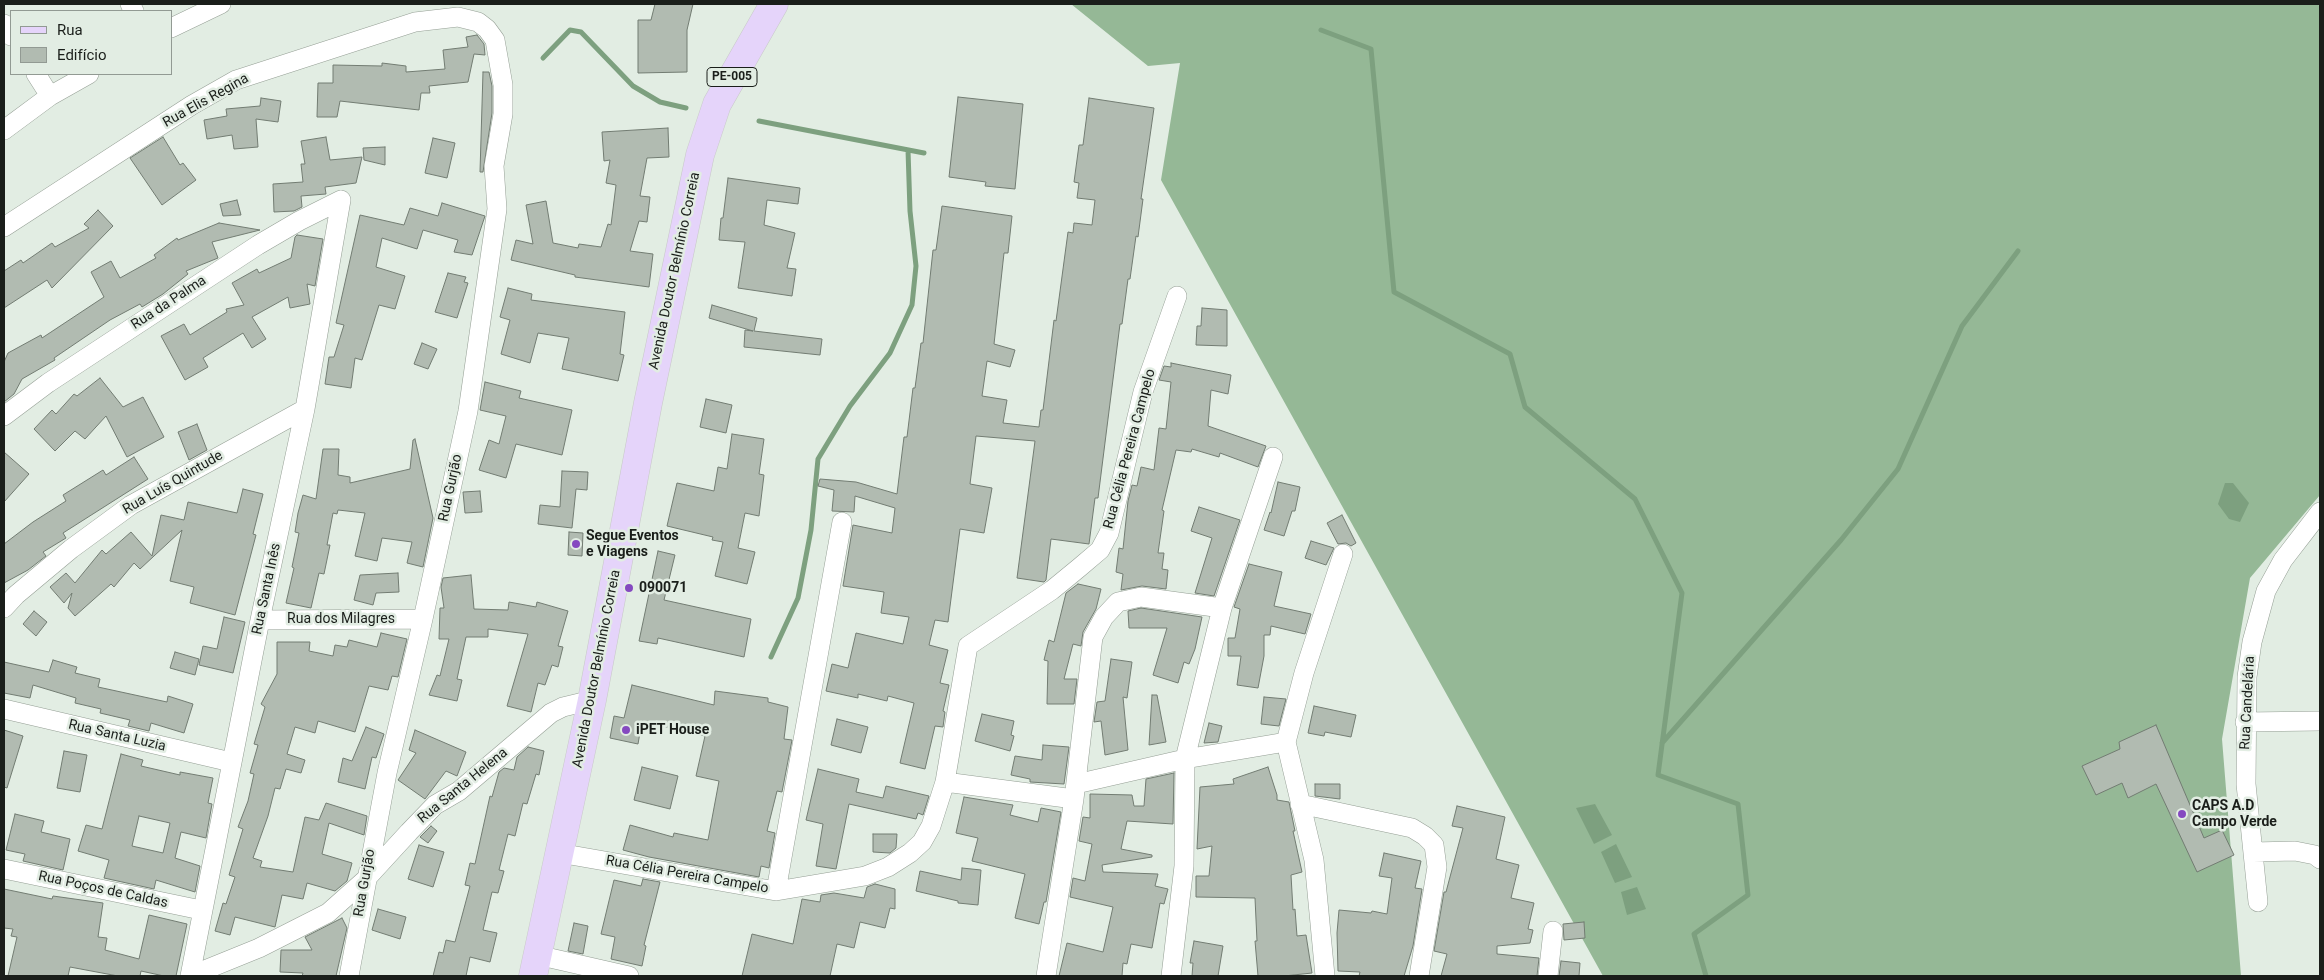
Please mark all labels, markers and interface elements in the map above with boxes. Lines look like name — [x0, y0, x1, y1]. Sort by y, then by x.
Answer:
legend — [10, 10, 172, 75]
text: Rua — [57, 21, 83, 39]
text: Edifício — [57, 46, 106, 64]
road number: PE-005 — [707, 68, 757, 86]
street label: Rua Elis Regina — [160, 70, 252, 132]
street label: Avenida Doutor Belmínio Correia — [646, 171, 704, 371]
street label: Rua da Palma — [128, 273, 210, 333]
street label: Rua Célia Pereira Campelo — [1101, 367, 1159, 531]
street label: Rua Luís Quintude — [120, 448, 226, 518]
street label: Rua Gurjão — [436, 453, 466, 523]
place label: Segue Eventos e Viagens — [586, 528, 679, 560]
marker: Segue Eventos e Viagens — [570, 538, 582, 550]
street label: Rua Santa Inês — [249, 542, 285, 636]
street label: Avenida Doutor Belmínio Correia — [570, 569, 624, 769]
place label: 090071 — [639, 580, 687, 596]
marker: 090071 — [623, 582, 635, 594]
street label: Rua dos Milagres — [287, 611, 395, 627]
street label: Rua Candelária — [2237, 656, 2259, 750]
street label: Rua Santa Luzia — [67, 717, 167, 755]
place label: iPET House — [636, 722, 709, 738]
marker: iPET House — [620, 724, 632, 736]
street label: Rua Santa Helena — [415, 745, 511, 827]
place label: CAPS A.D Campo Verde — [2192, 798, 2277, 830]
marker: CAPS A.D Campo Verde — [2176, 808, 2188, 820]
street label: Rua Gurjão — [351, 848, 379, 918]
street label: Rua Célia Pereira Campelo — [604, 852, 770, 898]
street label: Rua Poços de Caldas — [37, 868, 169, 912]

